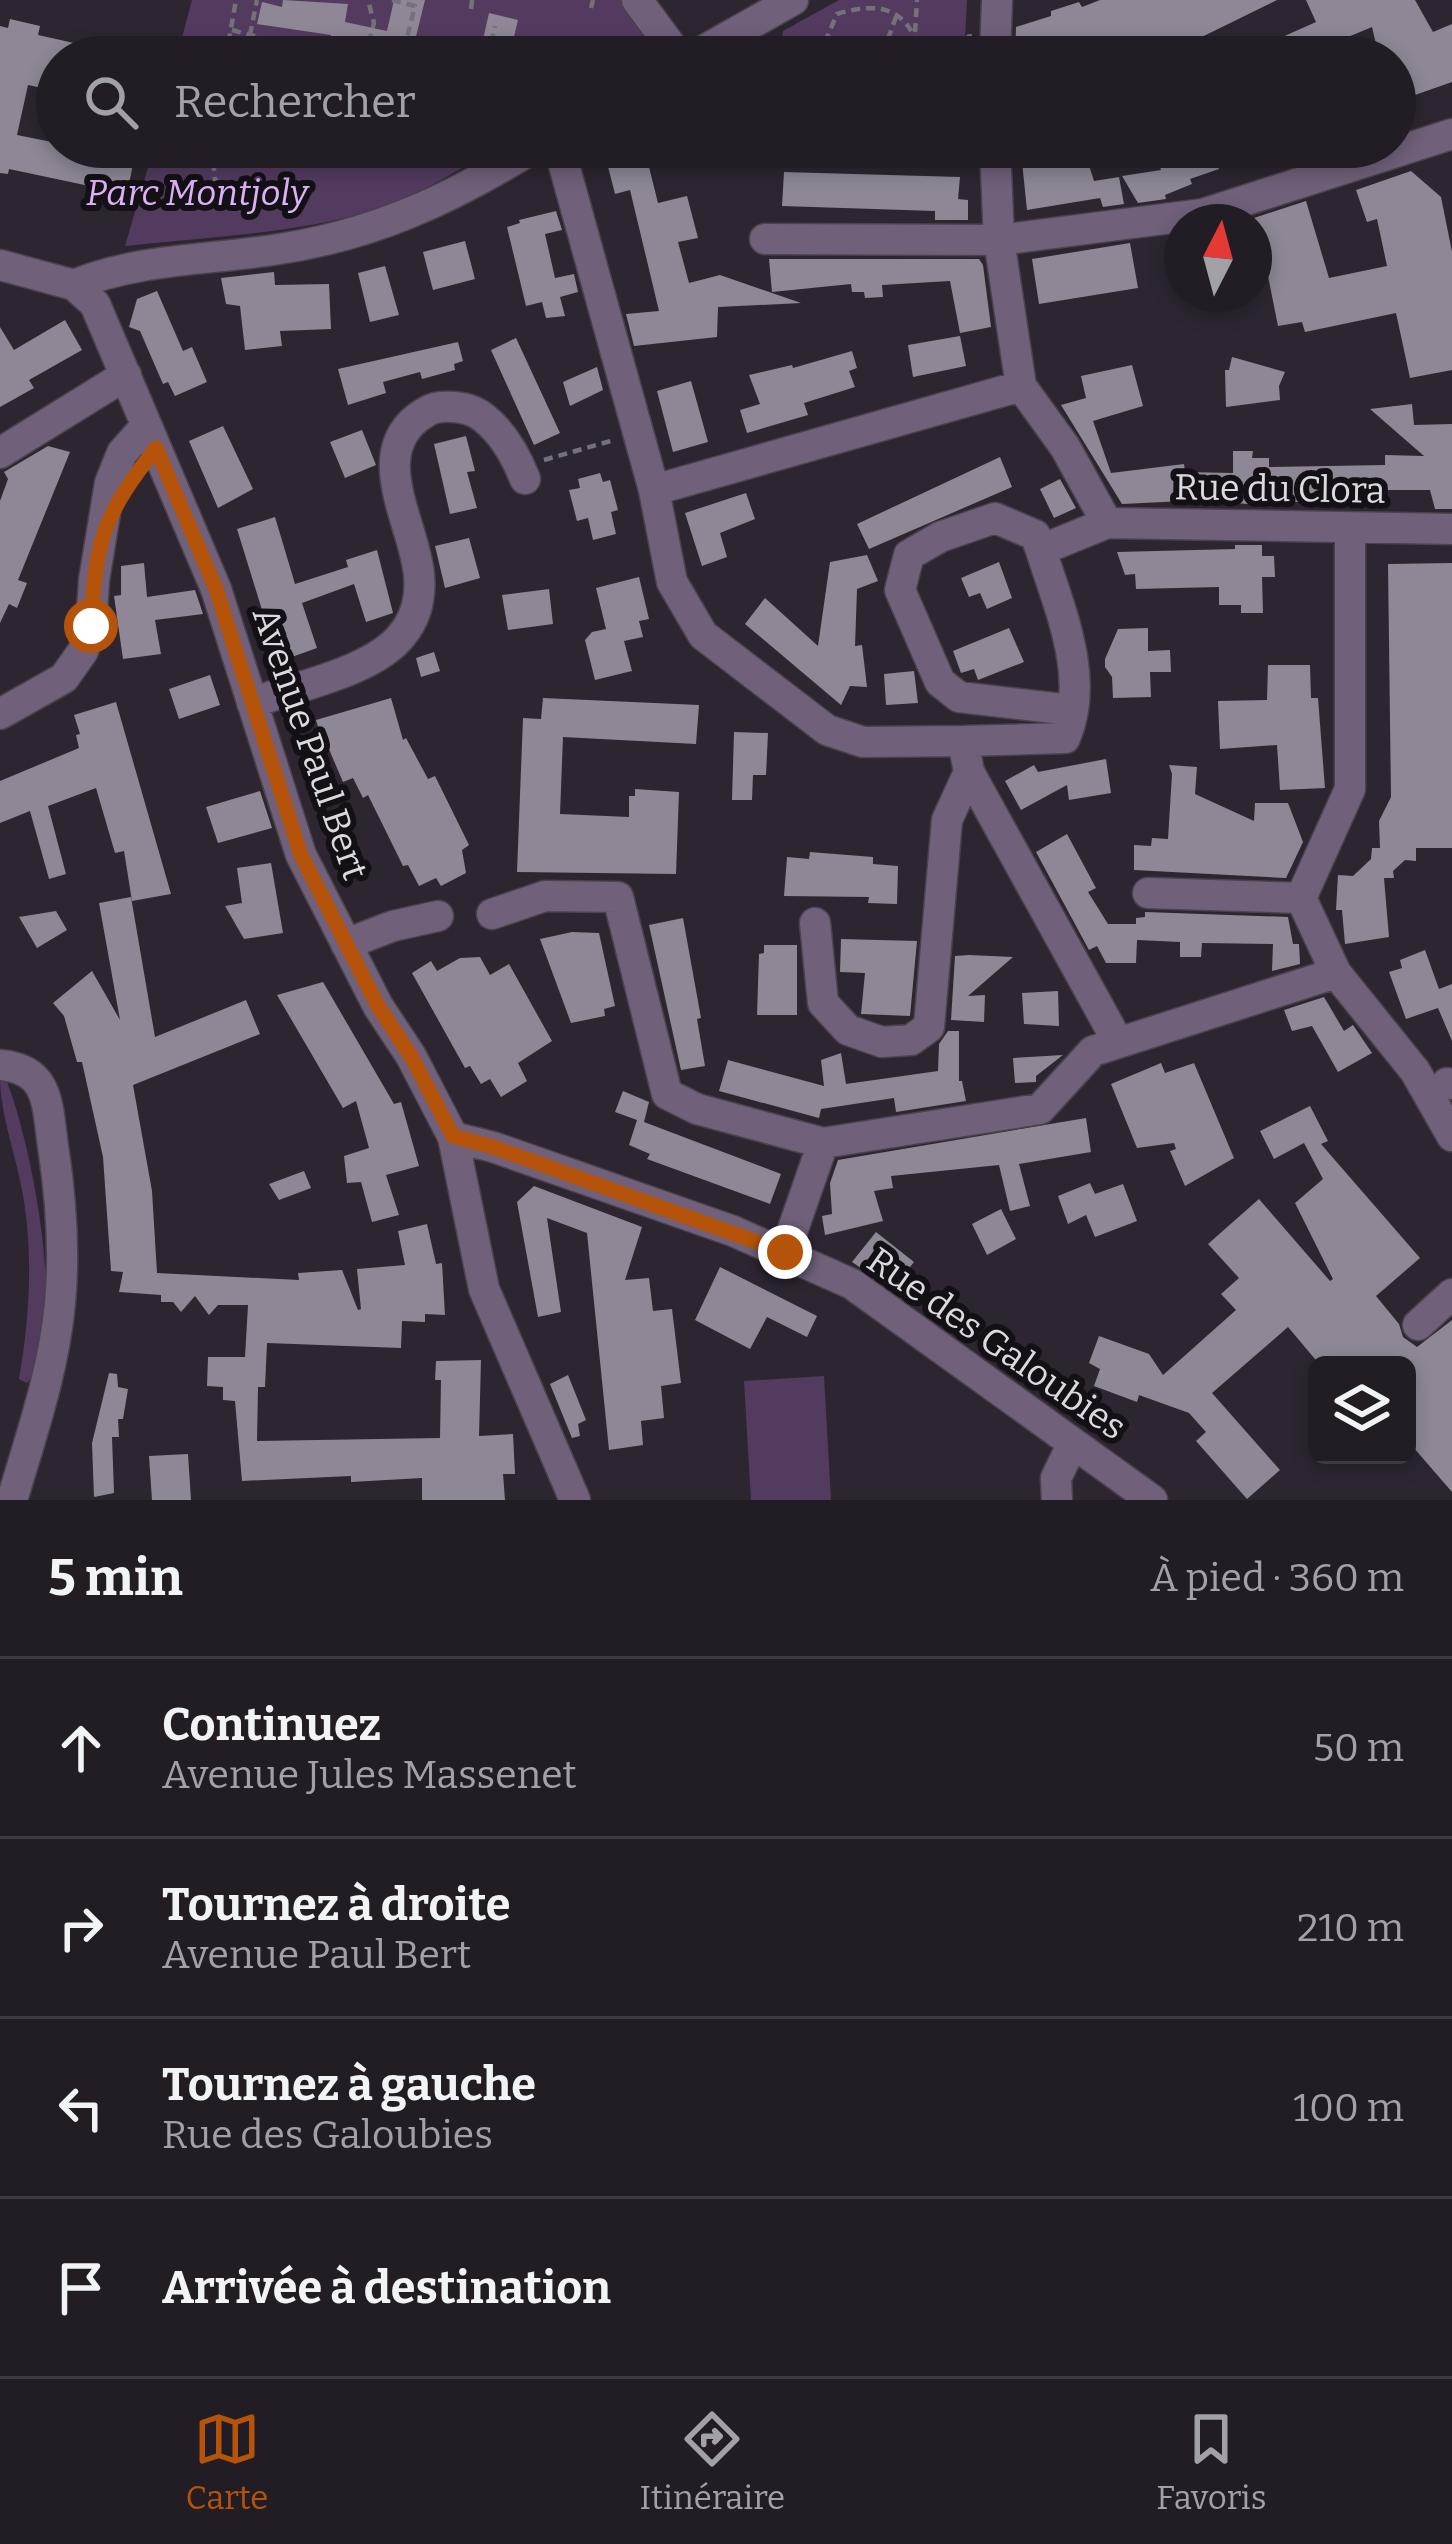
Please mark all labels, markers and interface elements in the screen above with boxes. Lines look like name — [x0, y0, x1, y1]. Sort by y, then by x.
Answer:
search box — [36, 36, 1416, 168]
icon: search — [78, 69, 144, 135]
text: Rechercher — [174, 75, 416, 129]
park label: Parc Montjoly — [86, 171, 310, 215]
north arrow — [1164, 204, 1272, 312]
street label: Rue du Clora — [1174, 465, 1386, 513]
route start — [64, 599, 118, 653]
street label: Avenue Paul Bert — [243, 601, 377, 885]
route end — [758, 1225, 812, 1279]
street label: Rue des Galoubies — [859, 1238, 1134, 1449]
map controls — [1308, 1356, 1416, 1464]
button: layers — [1308, 1356, 1416, 1464]
text: 5 min — [48, 1547, 183, 1609]
text: À pied · 360 m — [1150, 1555, 1404, 1601]
text: Continuez — [162, 1698, 381, 1752]
icon: ahead — [48, 1715, 114, 1781]
text: 50 m — [1313, 1725, 1404, 1771]
text: Avenue Jules Massenet — [162, 1752, 577, 1798]
text: Tournez à droite — [162, 1878, 510, 1932]
icon: right — [48, 1895, 114, 1961]
text: 210 m — [1297, 1905, 1404, 1951]
text: Avenue Paul Bert — [162, 1932, 471, 1978]
text: Tournez à gauche — [162, 2058, 536, 2112]
icon: left — [48, 2075, 114, 2141]
text: 100 m — [1293, 2085, 1404, 2131]
text: Rue des Galoubies — [162, 2112, 493, 2158]
icon: arrive — [48, 2255, 114, 2321]
text: Arrivée à destination — [162, 2261, 611, 2315]
tab: Carte — [186, 2406, 268, 2518]
tab: Itinéraire — [639, 2406, 785, 2518]
tab: Favoris — [1156, 2406, 1266, 2518]

